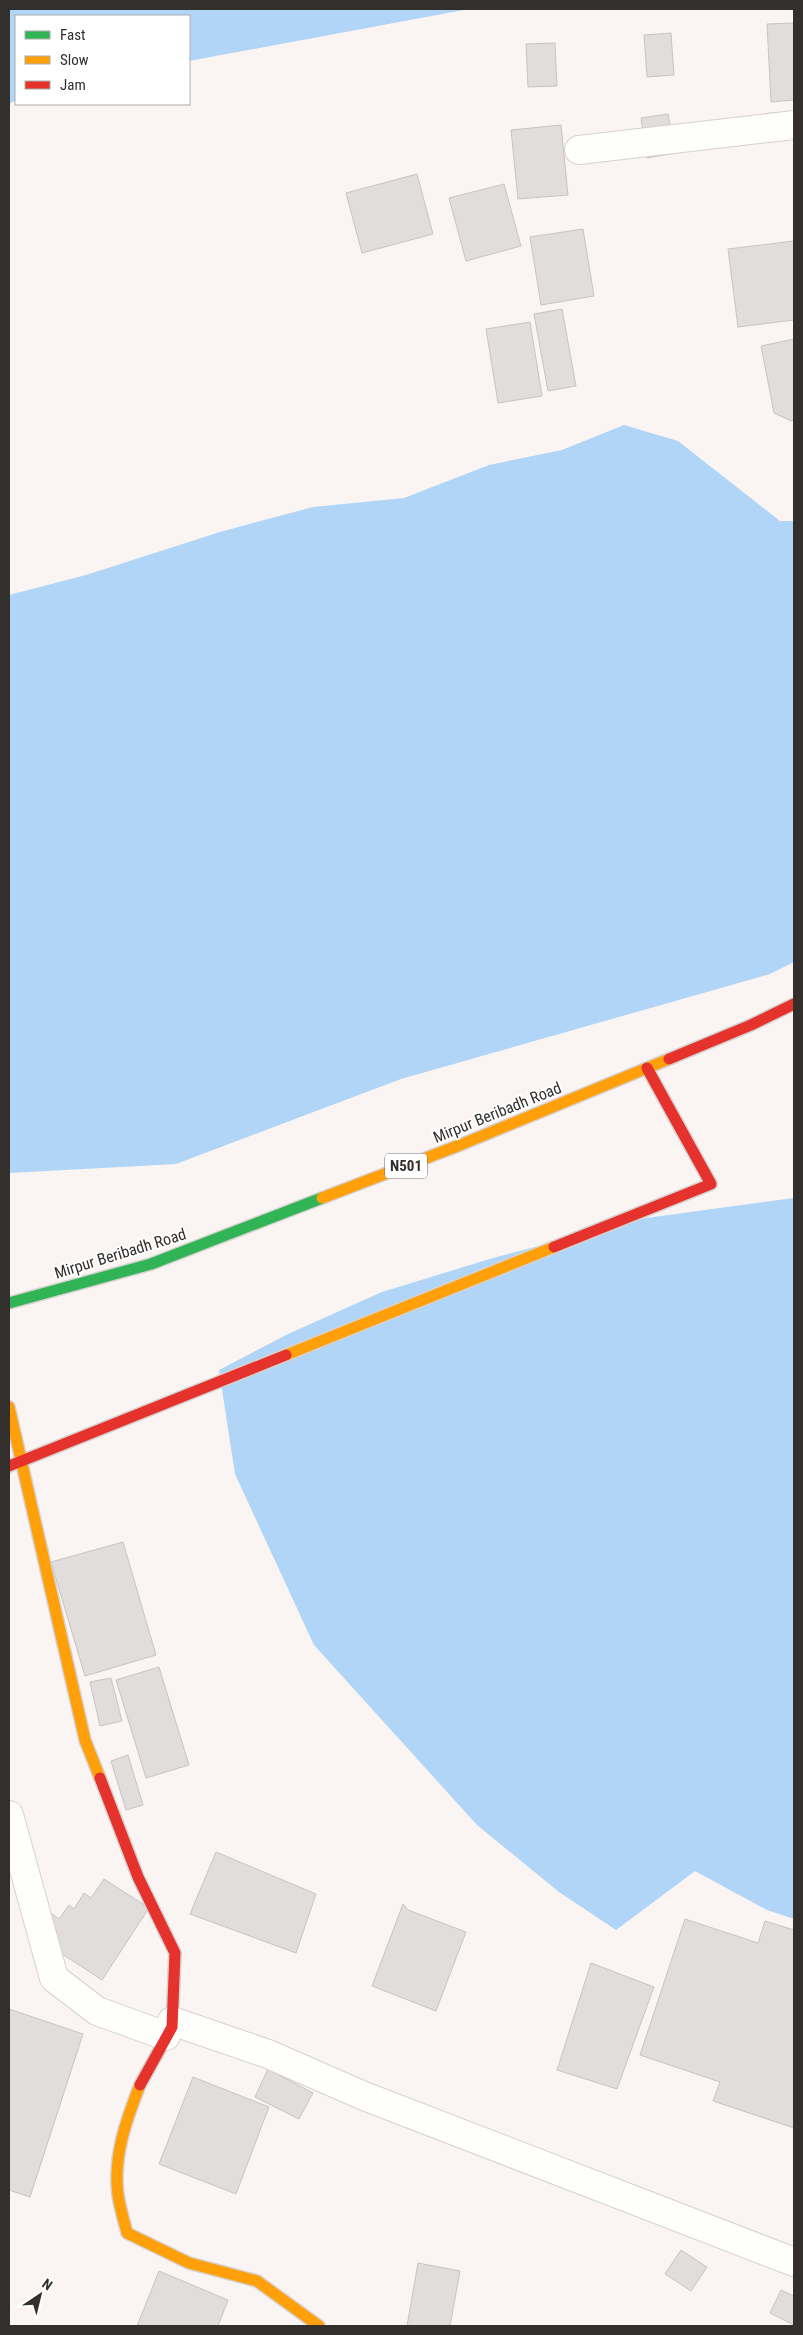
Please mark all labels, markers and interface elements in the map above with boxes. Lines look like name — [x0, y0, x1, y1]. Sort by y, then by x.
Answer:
legend — [15, 15, 190, 105]
text: Fast — [60, 26, 85, 44]
text: Slow — [60, 51, 89, 69]
text: Jam — [60, 76, 86, 94]
street label: Mirpur Beribadh Road — [430, 1078, 564, 1147]
road number: N501 — [385, 1154, 427, 1178]
street label: Mirpur Beribadh Road — [52, 1224, 188, 1283]
north arrow — [15, 2270, 65, 2320]
text: N — [39, 2275, 56, 2293]

